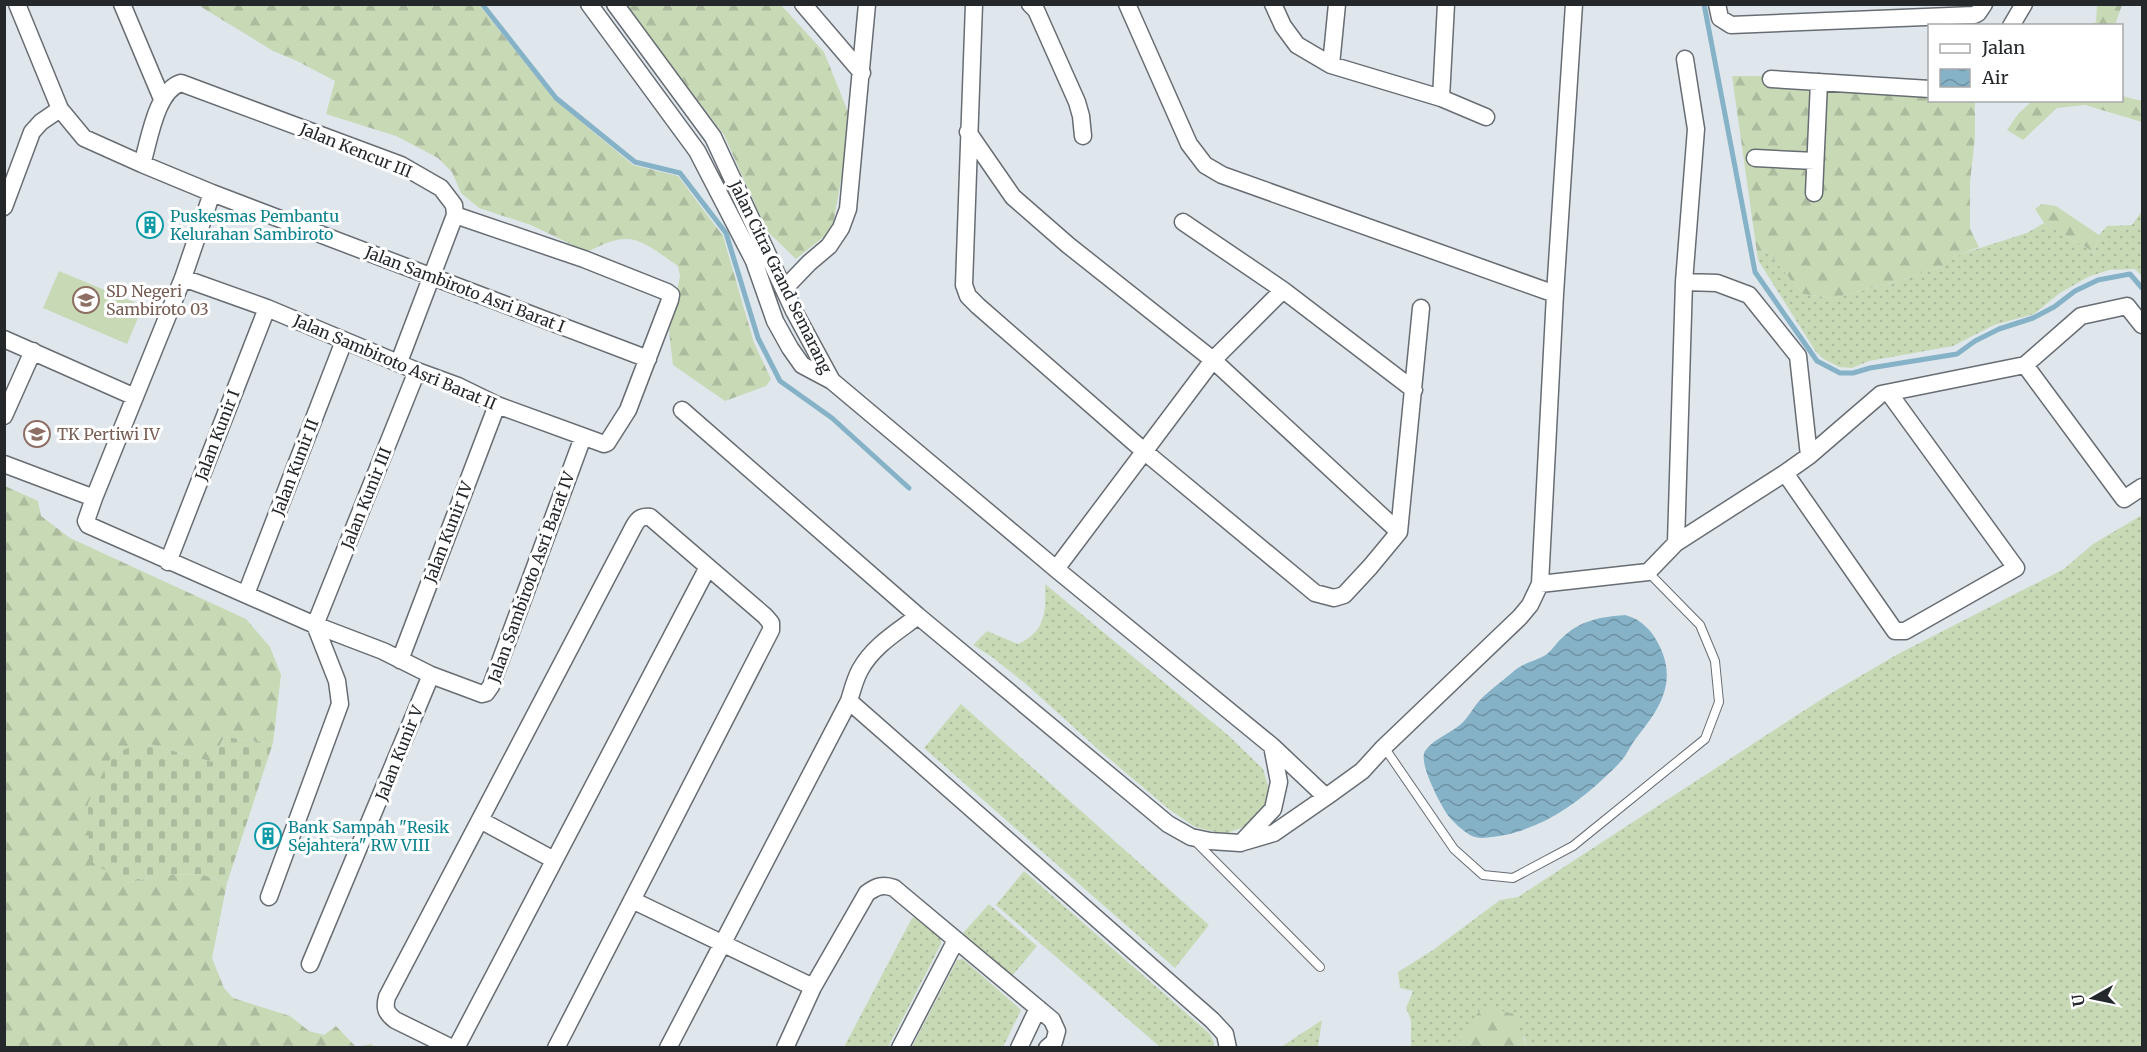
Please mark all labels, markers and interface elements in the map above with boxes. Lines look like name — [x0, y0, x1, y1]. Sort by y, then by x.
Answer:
legend — [1928, 24, 2123, 102]
text: Jalan — [1981, 36, 2025, 59]
text: Air — [1981, 66, 2009, 89]
street label: Jalan Kencur III — [296, 118, 415, 182]
street label: Jalan Citra Grand Semarang — [725, 176, 837, 377]
place label: Puskesmas Pembantu Kelurahan Sambiroto — [170, 206, 339, 244]
building icon: Puskesmas Pembantu Kelurahan Sambiroto — [135, 210, 165, 240]
street label: Jalan Sambiroto Asri Barat I — [361, 241, 568, 336]
place label: SD Negeri Sambiroto 03 — [106, 281, 209, 319]
school or university icon: SD Negeri Sambiroto 03 — [71, 285, 101, 315]
street label: Jalan Sambiroto Asri Barat II — [290, 310, 499, 414]
street label: Jalan Kunir I — [190, 387, 244, 484]
street label: Jalan Kunir II — [267, 416, 323, 519]
school or university icon: TK Pertiwi IV — [22, 419, 52, 449]
place label: TK Pertiwi IV — [57, 424, 160, 444]
street label: Jalan Kunir III — [336, 444, 395, 553]
street label: Jalan Sambiroto Asri Barat IV — [483, 468, 579, 686]
street label: Jalan Kunir IV — [419, 478, 477, 586]
street label: Jalan Kunir V — [371, 702, 427, 804]
place label: Bank Sampah "Resik Sejahtera" RW VIII — [288, 817, 450, 855]
building icon: Bank Sampah "Resik Sejahtera" RW VIII — [253, 821, 283, 851]
north arrow — [2063, 968, 2123, 1028]
text: U — [2067, 993, 2089, 1008]

